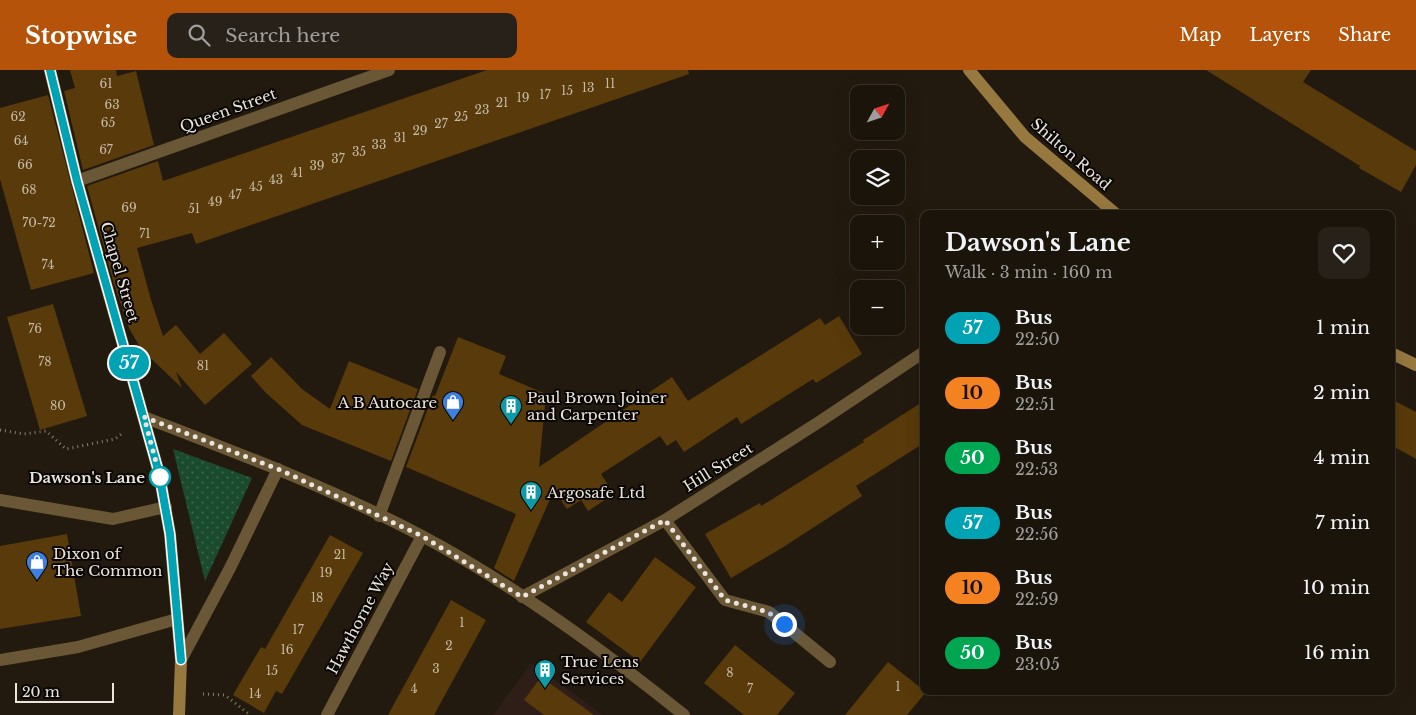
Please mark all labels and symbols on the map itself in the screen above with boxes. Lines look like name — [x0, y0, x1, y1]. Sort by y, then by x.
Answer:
house number: 61 — [99, 76, 113, 91]
house number: 11 — [605, 76, 615, 91]
house number: 13 — [582, 80, 594, 95]
house number: 15 — [561, 83, 573, 98]
street label: Queen Street — [177, 84, 279, 136]
north arrow — [850, 85, 905, 140]
house number: 17 — [539, 87, 552, 102]
house number: 19 — [516, 90, 530, 105]
house number: 21 — [496, 95, 508, 110]
house number: 63 — [104, 97, 120, 112]
house number: 23 — [475, 102, 489, 117]
house number: 62 — [10, 109, 26, 124]
house number: 25 — [454, 109, 468, 124]
street label: Shilton Road — [1027, 114, 1115, 194]
house number: 65 — [101, 115, 115, 130]
house number: 27 — [434, 116, 449, 131]
house number: 29 — [412, 123, 428, 138]
house number: 31 — [394, 130, 406, 145]
house number: 64 — [14, 133, 28, 148]
house number: 33 — [372, 137, 386, 152]
house number: 67 — [99, 142, 114, 157]
house number: 35 — [352, 144, 366, 159]
house number: 37 — [331, 151, 346, 166]
house number: 66 — [17, 157, 33, 172]
house number: 39 — [309, 158, 325, 173]
house number: 41 — [291, 165, 303, 180]
house number: 43 — [269, 172, 283, 187]
house number: 45 — [249, 179, 263, 194]
house number: 68 — [22, 182, 37, 197]
house number: 47 — [228, 187, 242, 202]
house number: 49 — [208, 194, 222, 209]
house number: 69 — [121, 200, 137, 215]
house number: 51 — [188, 201, 200, 216]
house number: 70-72 — [22, 215, 56, 230]
street label: Chapel Street — [97, 220, 144, 325]
house number: 71 — [139, 226, 151, 241]
house number: 74 — [42, 257, 54, 272]
house number: 76 — [28, 321, 42, 336]
line badge: 57 — [106, 347, 152, 379]
house number: 78 — [38, 354, 52, 369]
house number: 81 — [197, 358, 209, 373]
place label: Paul Brown Joiner and Carpenter — [527, 388, 667, 424]
shop icon: A B Autocare — [441, 390, 465, 421]
place label: A B Autocare — [337, 393, 437, 412]
building icon: Paul Brown Joiner and Carpenter — [499, 394, 523, 425]
house number: 80 — [50, 398, 66, 413]
street label: Hill Street — [680, 438, 756, 496]
marker: Dawson's Lane — [149, 466, 171, 488]
place label: Dawson's Lane — [29, 468, 145, 487]
building icon: Argosafe Ltd — [519, 480, 543, 511]
place label: Argosafe Ltd — [546, 483, 645, 502]
place label: Dixon of The Common — [53, 544, 162, 580]
house number: 21 — [334, 547, 346, 562]
shop icon: Dixon of The Common — [25, 550, 49, 581]
street label: Hawthorne Way — [322, 558, 398, 677]
house number: 19 — [319, 565, 333, 580]
house number: 18 — [311, 590, 323, 605]
your location — [772, 612, 797, 637]
house number: 1 — [459, 615, 465, 630]
house number: 17 — [292, 622, 305, 637]
house number: 2 — [445, 638, 453, 653]
house number: 16 — [280, 642, 294, 657]
place label: True Lens Services — [561, 652, 639, 688]
building icon: True Lens Services — [533, 658, 557, 689]
house number: 3 — [432, 661, 440, 676]
house number: 15 — [266, 663, 278, 678]
house number: 8 — [726, 665, 734, 680]
house number: 1 — [895, 679, 901, 694]
scale bar — [15, 680, 114, 703]
house number: 4 — [410, 681, 418, 696]
house number: 7 — [747, 681, 754, 696]
house number: 14 — [249, 686, 261, 701]

